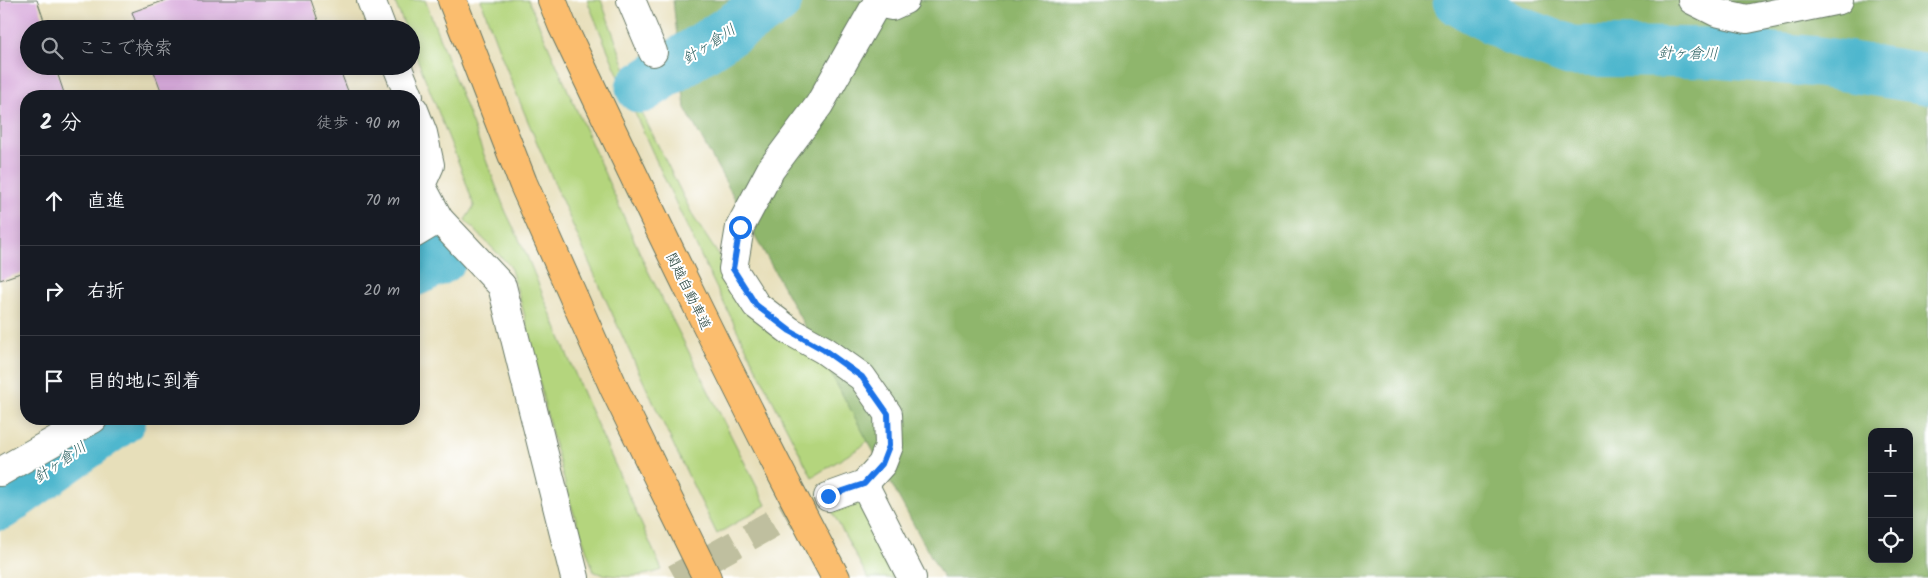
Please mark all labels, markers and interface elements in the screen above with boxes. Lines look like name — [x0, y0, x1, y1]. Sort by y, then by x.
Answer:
water label: 針ヶ倉川 — [678, 18, 741, 71]
search box — [20, 20, 420, 75]
icon: search — [38, 34, 66, 62]
text: ここで検索 — [78, 34, 173, 64]
water label: 針ヶ倉川 — [1658, 41, 1718, 67]
text: 2 分 — [40, 107, 81, 140]
text: 徒歩 · 90 m — [316, 111, 400, 136]
icon: ahead — [40, 187, 68, 215]
text: 直進 — [87, 187, 125, 217]
text: 70 m — [365, 188, 400, 213]
route start — [729, 216, 752, 239]
street label: 関越自動車道 — [660, 249, 716, 334]
icon: right — [40, 277, 68, 305]
text: 右折 — [87, 277, 125, 307]
text: 20 m — [364, 278, 400, 303]
icon: arrive — [40, 367, 68, 395]
text: 目的地に到着 — [87, 367, 201, 397]
map controls — [1868, 428, 1913, 563]
button: + — [1868, 428, 1913, 473]
water label: 針ヶ倉川 — [29, 436, 92, 490]
button: − — [1868, 473, 1913, 518]
route end — [817, 485, 840, 508]
button: locate — [1868, 518, 1913, 563]

